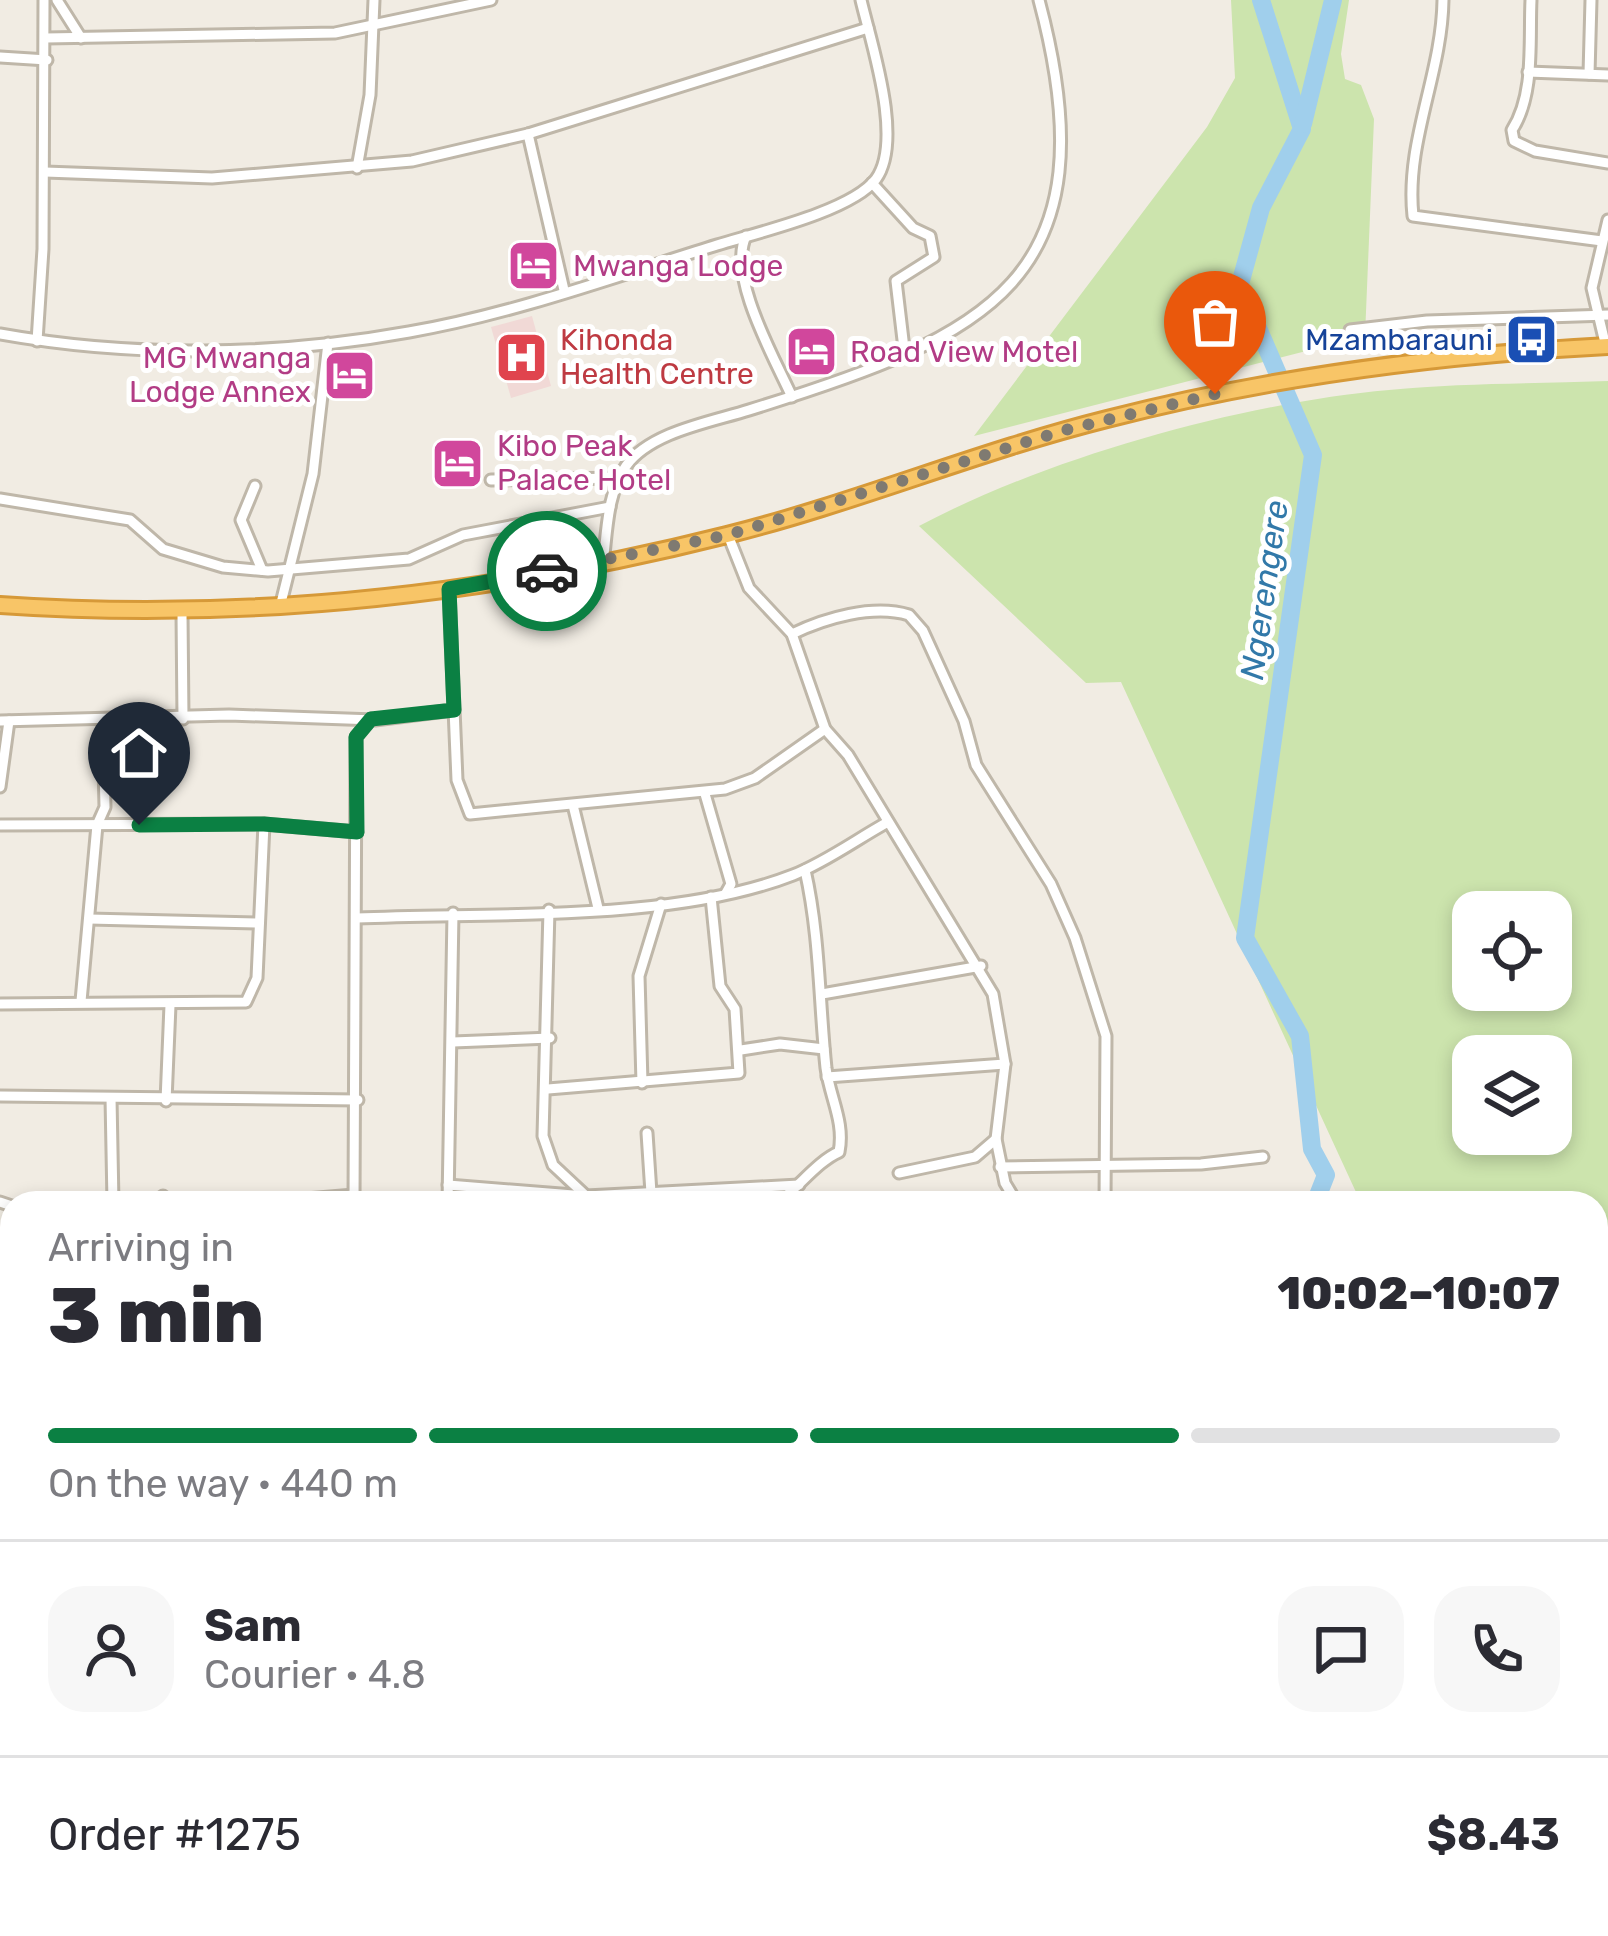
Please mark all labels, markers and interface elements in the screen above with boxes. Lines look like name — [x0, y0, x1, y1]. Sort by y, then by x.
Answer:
hotel icon: Mwanga Lodge — [506, 238, 562, 294]
place label: Mwanga Lodge — [573, 248, 783, 284]
pin — [1164, 271, 1266, 394]
icon: bag — [1182, 289, 1248, 355]
bus stop icon: Mzambarauni — [1504, 312, 1560, 368]
place label: Kihonda Health Centre — [560, 322, 754, 392]
place label: Mzambarauni — [1305, 322, 1493, 358]
hotel icon: Road View Motel — [783, 324, 839, 380]
hospital icon: Kihonda Health Centre — [493, 329, 549, 385]
place label: Road View Motel — [850, 334, 1078, 370]
place label: MG Mwanga Lodge Annex — [129, 340, 311, 410]
hotel icon: MG Mwanga Lodge Annex — [322, 347, 378, 403]
place label: Kibo Peak Palace Hotel — [497, 428, 671, 498]
hotel icon: Kibo Peak Palace Hotel — [430, 435, 486, 491]
water label: Ngerengere — [1232, 498, 1296, 682]
courier — [487, 511, 607, 631]
icon: car — [514, 538, 580, 604]
pin — [88, 702, 190, 825]
icon: home — [106, 720, 172, 786]
map controls — [1452, 891, 1572, 1155]
button: locate — [1452, 891, 1572, 1011]
button: layers — [1452, 1035, 1572, 1155]
text: Arriving in — [48, 1225, 234, 1271]
text: 10:02–10:07 — [1278, 1267, 1560, 1320]
text: 3 min — [48, 1269, 264, 1362]
text: On the way · 440 m — [48, 1461, 398, 1507]
button: person — [48, 1586, 174, 1712]
button: chat — [1278, 1586, 1404, 1712]
button: phone — [1434, 1586, 1560, 1712]
text: Sam — [204, 1599, 302, 1652]
text: Courier · 4.8 — [204, 1652, 426, 1698]
text: Order #1275 — [48, 1808, 301, 1861]
text: $8.43 — [1427, 1808, 1560, 1861]

